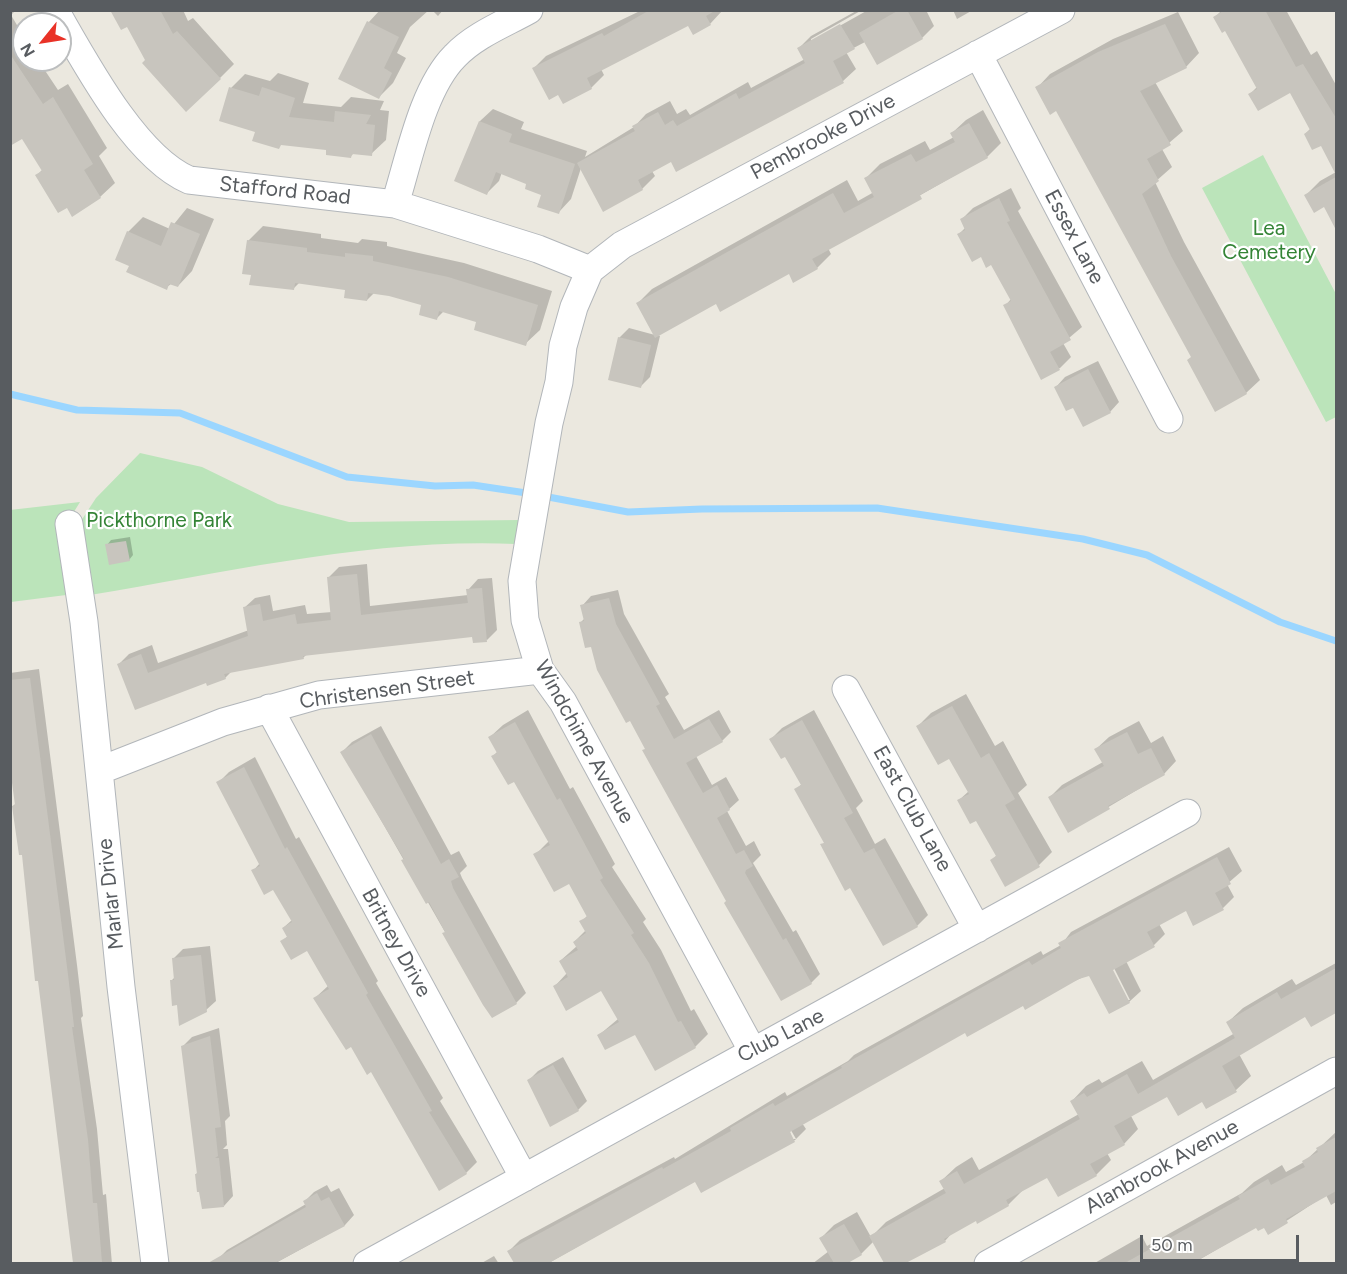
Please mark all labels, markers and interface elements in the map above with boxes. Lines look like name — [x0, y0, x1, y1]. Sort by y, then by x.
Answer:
north arrow — [12, 12, 72, 72]
text: N — [16, 40, 39, 60]
street label: Pembrooke Drive — [746, 88, 900, 186]
street label: Stafford Road — [218, 172, 352, 210]
street label: Essex Lane — [1039, 185, 1109, 289]
park label: Lea Cemetery — [1222, 216, 1316, 266]
park label: Pickthorne Park — [86, 508, 232, 534]
street label: Windchime Avenue — [529, 656, 639, 828]
street label: Christensen Street — [298, 665, 476, 715]
street label: East Club Lane — [867, 742, 957, 876]
street label: Marlar Drive — [93, 837, 129, 951]
street label: Britney Drive — [356, 884, 436, 1002]
street label: Club Lane — [733, 1003, 829, 1069]
street label: Alanbrook Avenue — [1081, 1114, 1243, 1220]
scale bar — [1143, 1223, 1302, 1261]
text: 50 m — [1151, 1234, 1193, 1256]

